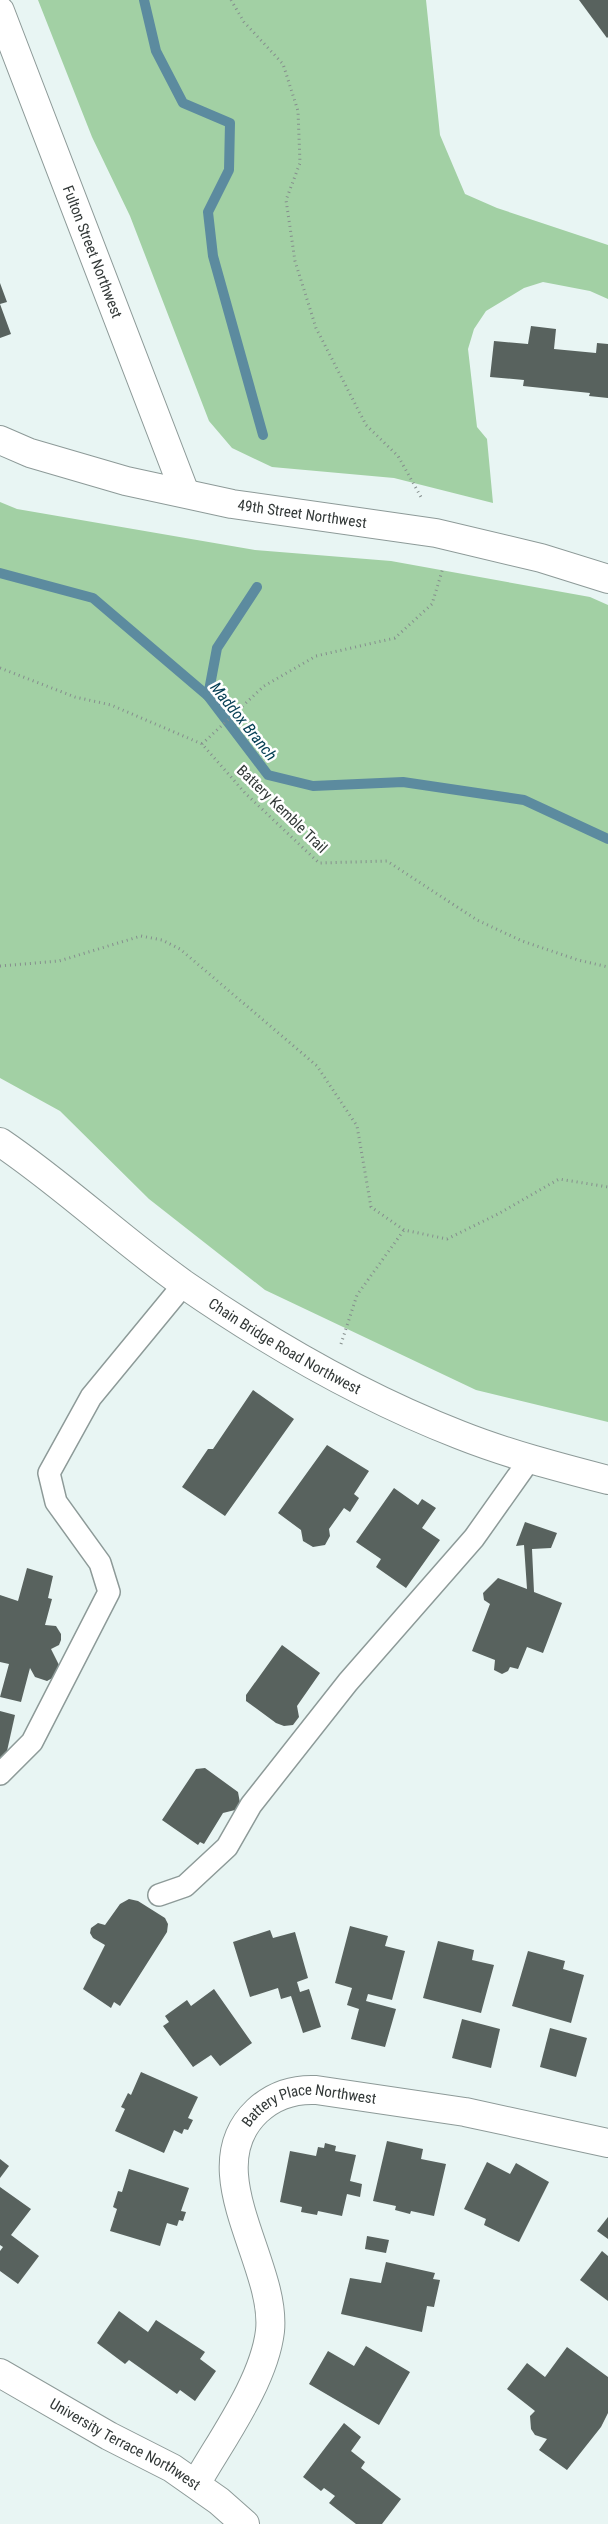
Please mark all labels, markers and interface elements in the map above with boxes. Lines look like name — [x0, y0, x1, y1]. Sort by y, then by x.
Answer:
street label: Fulton Street Northwest — [59, 183, 126, 321]
street label: 49th Street Northwest — [236, 496, 368, 532]
water label: Maddox Branch — [206, 678, 281, 764]
street label: Battery Kemble Trail — [233, 761, 331, 857]
street label: Chain Bridge Road Northwest — [205, 1294, 364, 1398]
street label: Battery Place Northwest — [238, 2081, 378, 2130]
street label: University Terrace Northwest — [46, 2395, 204, 2494]

